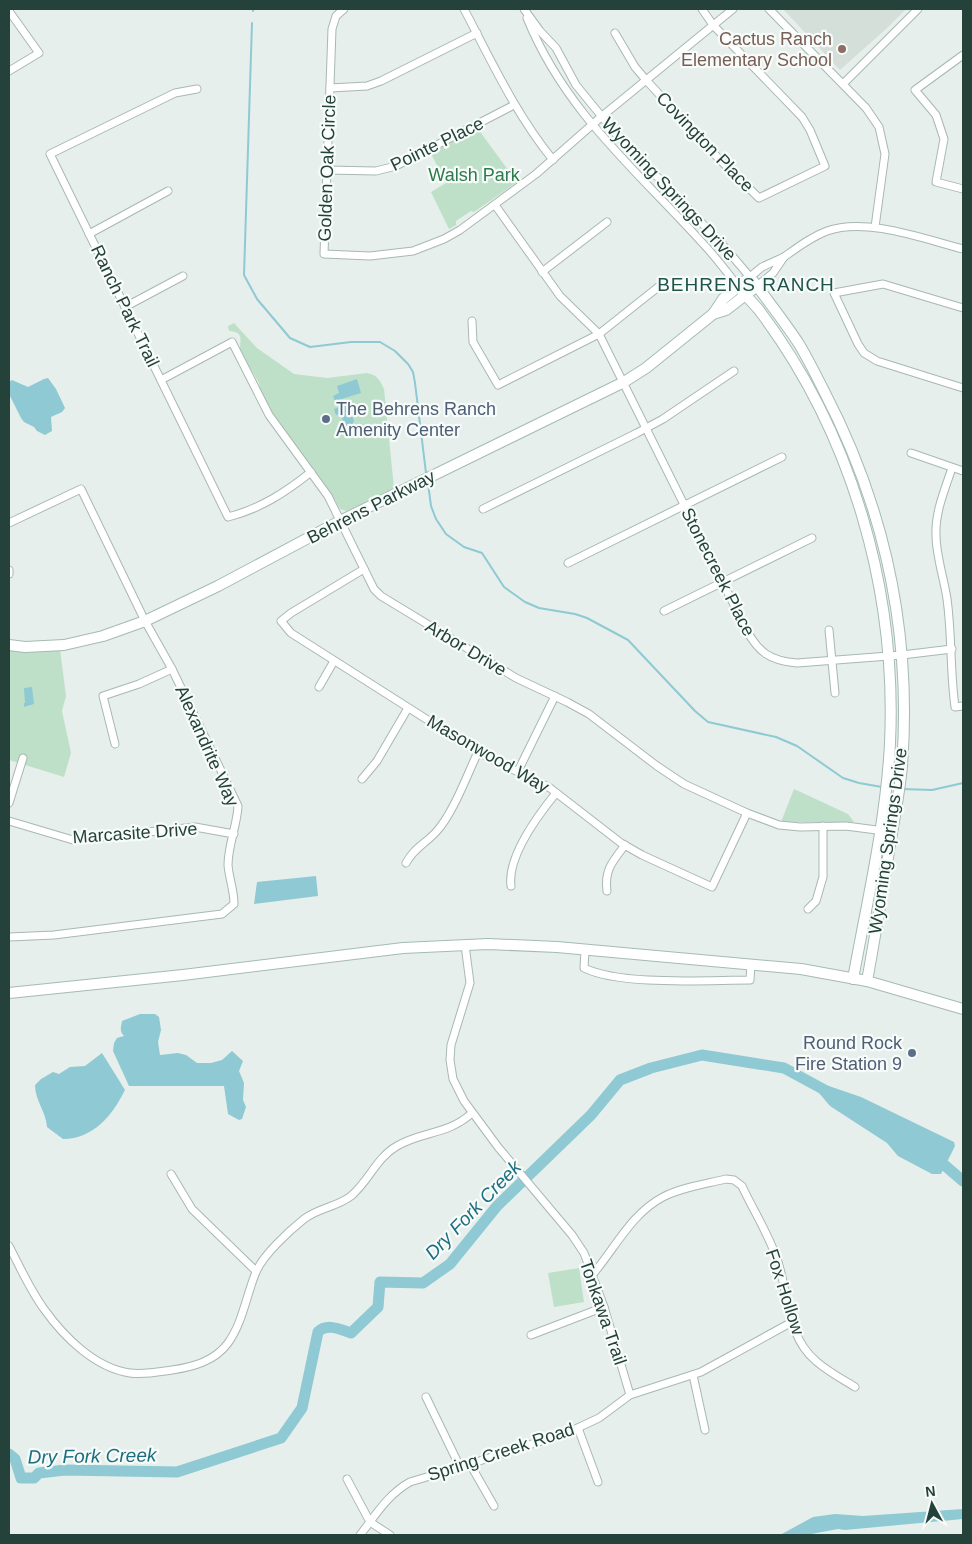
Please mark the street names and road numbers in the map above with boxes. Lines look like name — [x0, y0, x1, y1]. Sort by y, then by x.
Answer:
street label: Covington Place — [652, 88, 758, 196]
street label: Golden Oak Circle — [314, 94, 340, 242]
street label: Pointe Place — [387, 113, 487, 175]
street label: Wyoming Springs Drive — [598, 113, 740, 265]
street label: Ranch Park Trail — [87, 242, 163, 370]
street label: Behrens Parkway — [304, 466, 438, 548]
street label: Stonecreek Place — [677, 505, 759, 639]
street label: Arbor Drive — [422, 616, 510, 680]
street label: Alexandrite Way — [171, 682, 243, 810]
street label: Masonwood Way — [424, 711, 552, 797]
street label: Wyoming Springs Drive — [865, 747, 911, 935]
street label: Marcasite Drive — [72, 819, 198, 847]
street label: Fox Hollow — [762, 1247, 809, 1338]
street label: Tonkawa Trail — [576, 1257, 630, 1367]
street label: Spring Creek Road — [425, 1419, 577, 1485]

